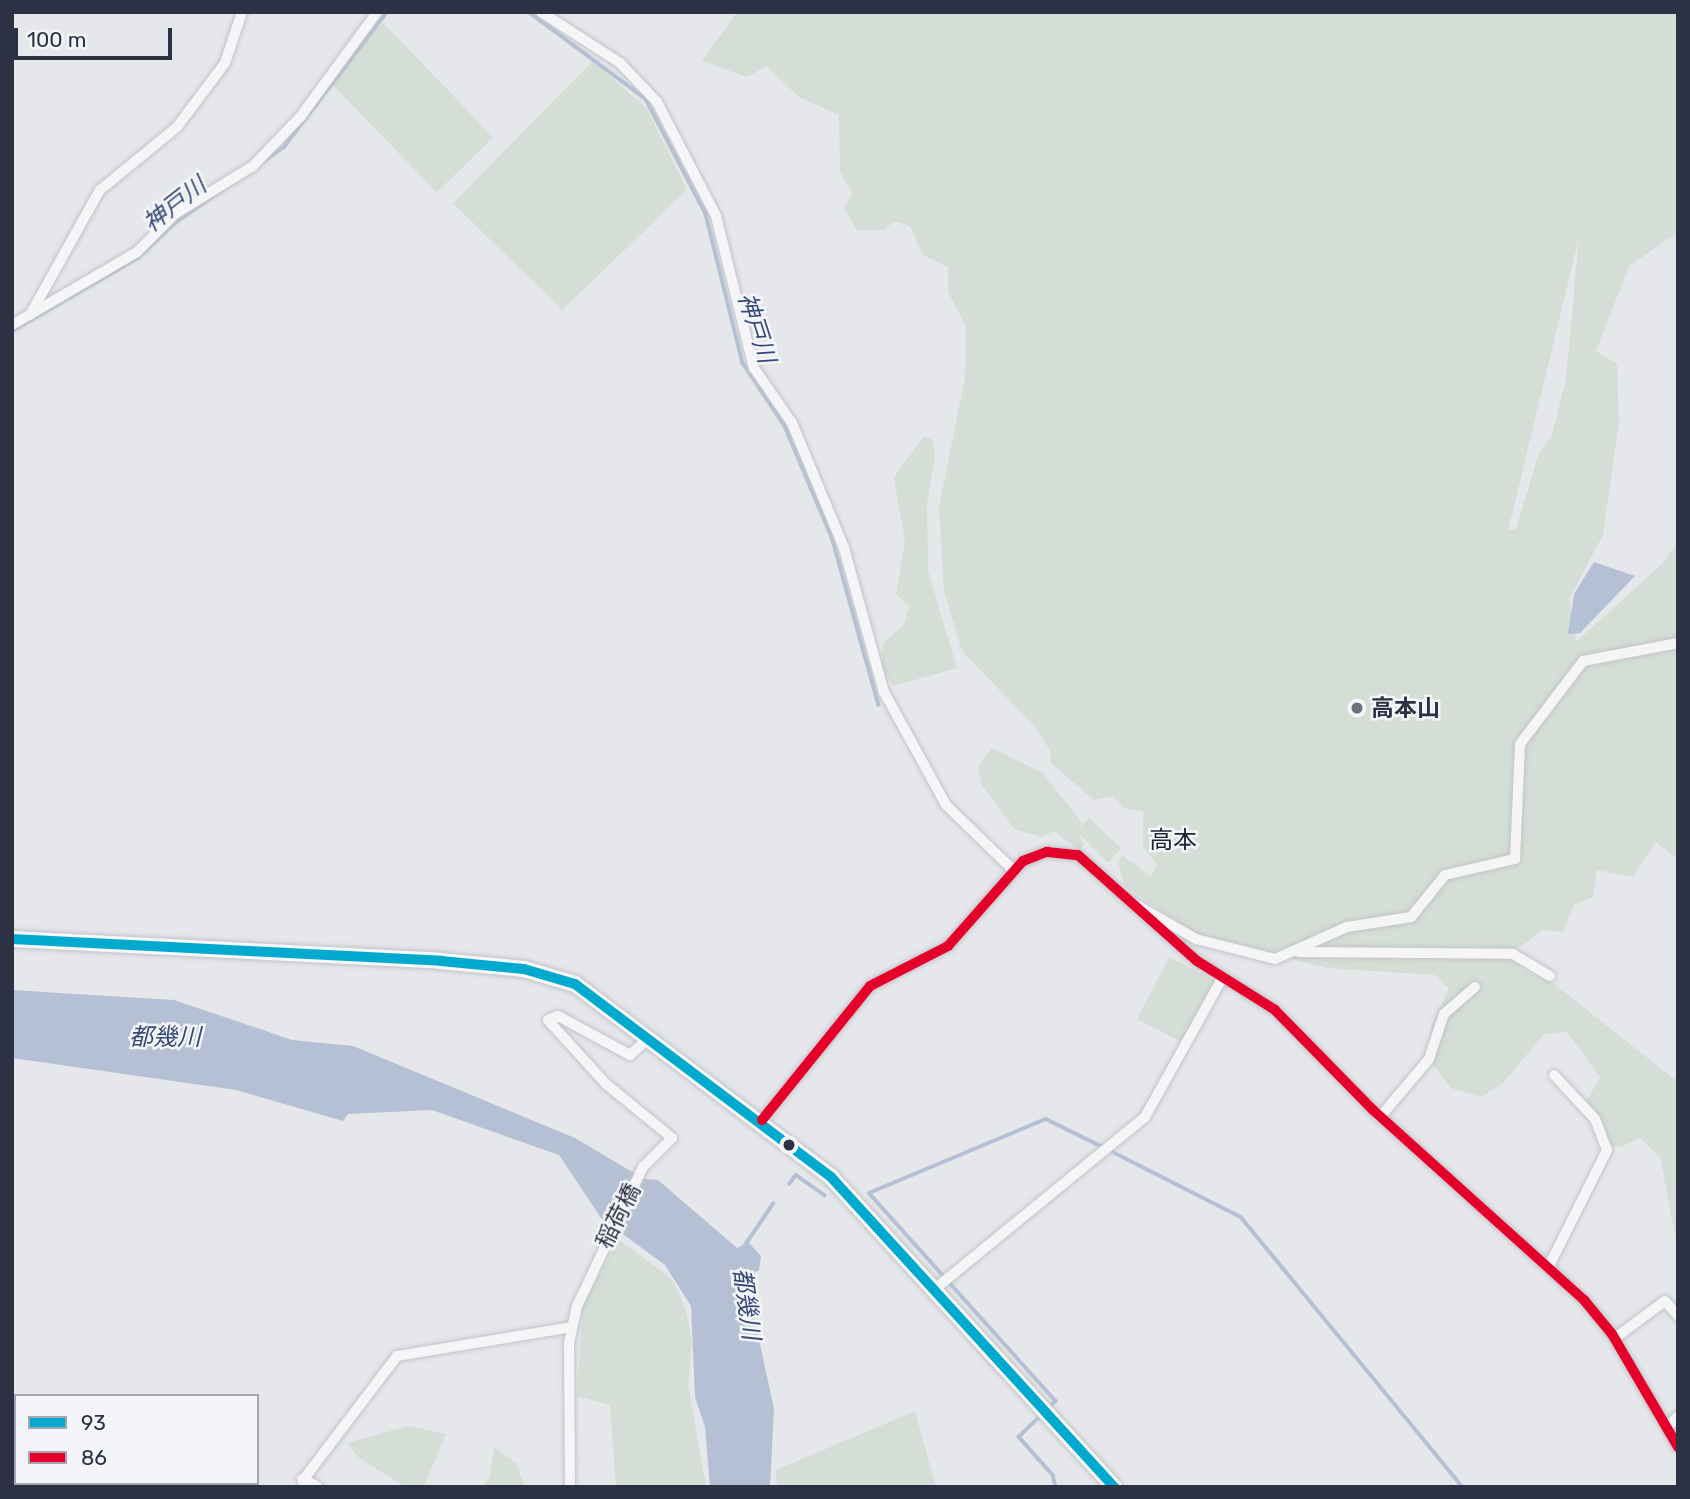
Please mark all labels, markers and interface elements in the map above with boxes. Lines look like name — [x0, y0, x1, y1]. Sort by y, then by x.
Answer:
scale bar — [18, 14, 175, 58]
text: 100 m — [27, 27, 86, 52]
water label: 神戸川 — [138, 171, 212, 239]
water label: 神戸川 — [731, 289, 781, 367]
place label: 高本山 — [1371, 694, 1440, 722]
marker: 高本山 — [1349, 700, 1365, 716]
district label: 高本 — [1149, 827, 1197, 855]
water label: 都幾川 — [129, 1024, 201, 1052]
unlabelled marker — [782, 1138, 796, 1152]
street label: 稲荷橋 — [590, 1179, 646, 1253]
water label: 都幾川 — [727, 1266, 765, 1342]
legend — [14, 1394, 259, 1485]
text: 93 — [81, 1410, 106, 1435]
text: 86 — [81, 1445, 107, 1470]

